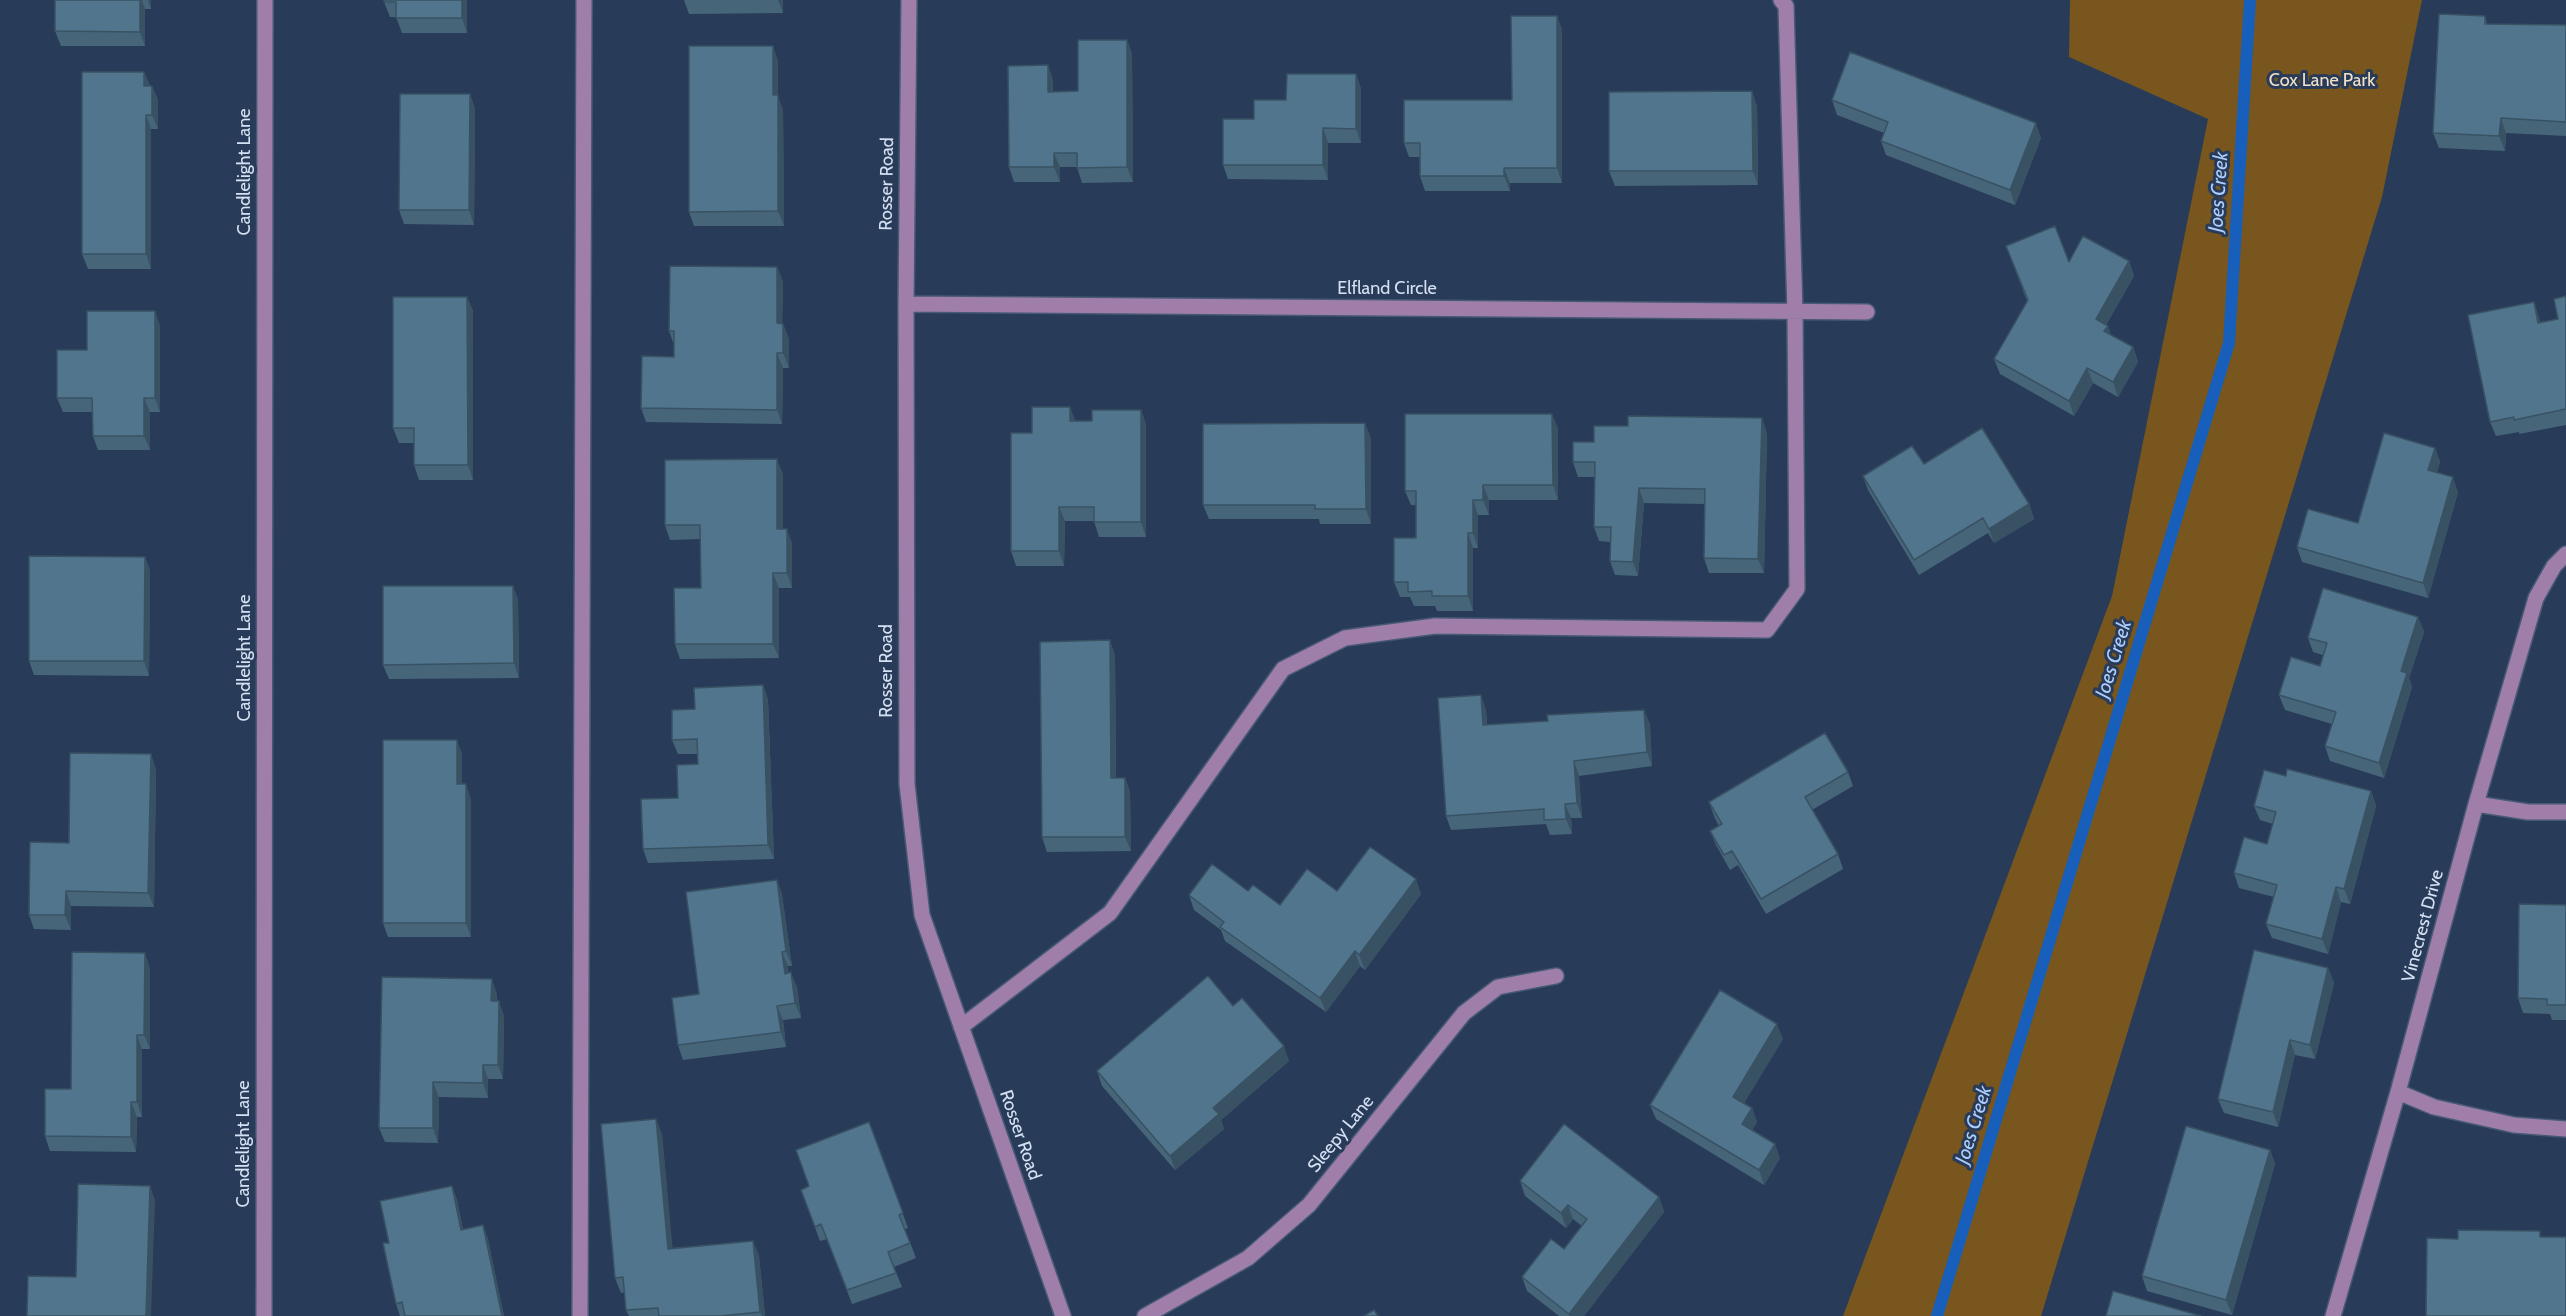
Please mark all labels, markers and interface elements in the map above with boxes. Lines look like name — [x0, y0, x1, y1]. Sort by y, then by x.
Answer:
park label: Cox Lane Park — [2269, 70, 2375, 92]
street label: Candlelight Lane — [234, 109, 256, 235]
street label: Rosser Road — [875, 137, 899, 231]
water label: Joes Creek — [2204, 151, 2234, 233]
street label: Elfland Circle — [1337, 278, 1437, 300]
street label: Candlelight Lane — [234, 595, 256, 721]
water label: Joes Creek — [2091, 617, 2137, 701]
street label: Rosser Road — [876, 624, 898, 718]
street label: Vinecrest Drive — [2398, 867, 2448, 985]
street label: Candlelight Lane — [233, 1081, 255, 1207]
water label: Joes Creek — [1951, 1083, 1997, 1167]
street label: Rosser Road — [995, 1087, 1045, 1183]
street label: Sleepy Lane — [1303, 1091, 1379, 1177]

